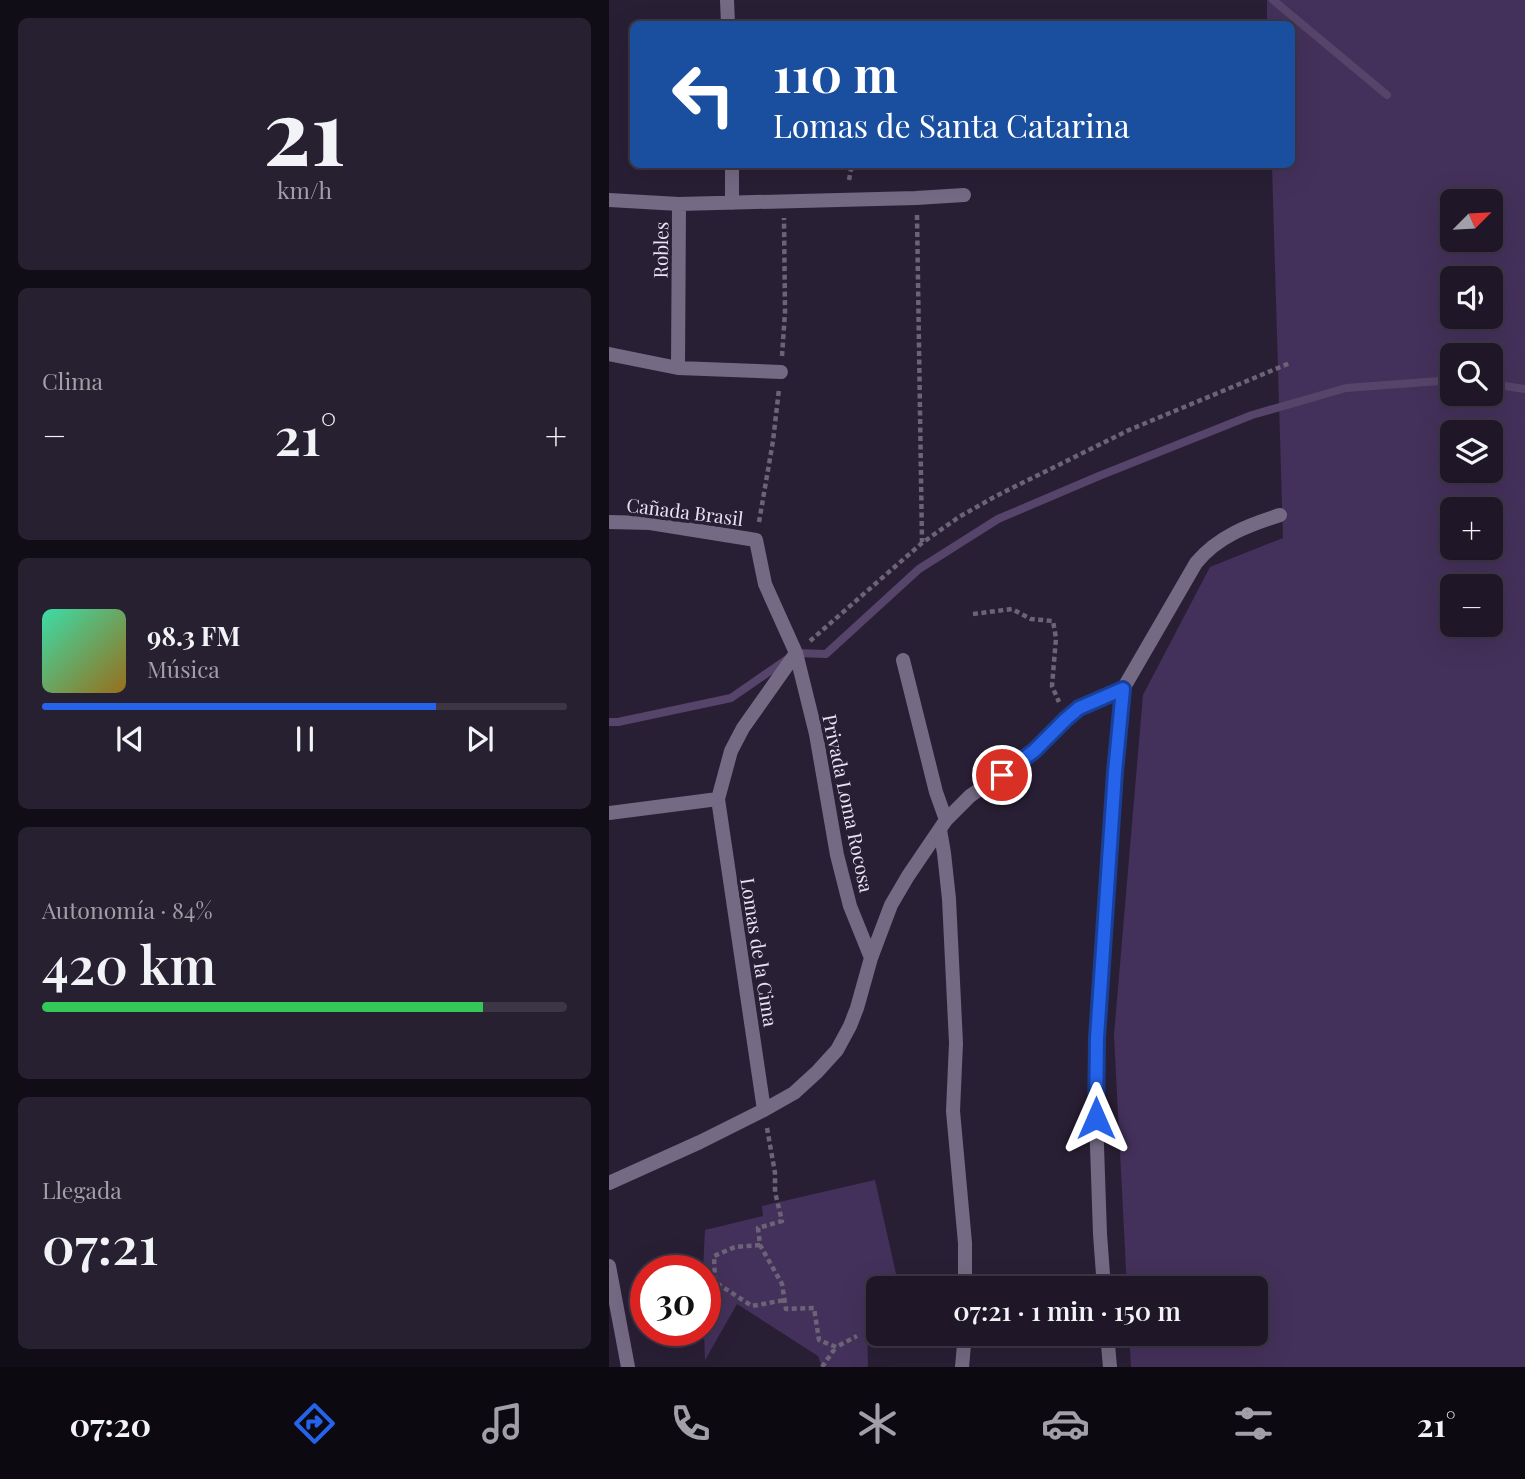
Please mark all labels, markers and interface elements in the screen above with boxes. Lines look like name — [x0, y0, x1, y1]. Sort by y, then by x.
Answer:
text: 110 m — [773, 40, 898, 105]
icon: left — [658, 49, 749, 140]
text: 21 — [263, 68, 346, 189]
text: Lomas de Santa Catarina — [773, 103, 1130, 146]
text: km/h — [277, 174, 332, 205]
north arrow — [1440, 189, 1503, 252]
map controls — [1440, 189, 1503, 637]
street label: Robles — [647, 221, 673, 279]
button: sound — [1440, 266, 1503, 329]
button: search — [1440, 343, 1503, 406]
text: Clima — [42, 365, 103, 396]
text: 21° — [274, 400, 337, 469]
text: − — [42, 409, 67, 460]
text: + — [545, 409, 567, 460]
button: layers — [1440, 420, 1503, 483]
street label: Cañada Brasil — [625, 491, 745, 531]
button: + — [1440, 497, 1503, 560]
button: − — [1440, 574, 1503, 637]
text: 98.3 FM — [147, 618, 240, 653]
text: Música — [147, 653, 220, 684]
street label: Privada Loma Rocosa — [817, 712, 881, 895]
icon: previous — [111, 720, 149, 758]
icon: pause — [286, 720, 324, 758]
icon: next — [461, 720, 499, 758]
pin — [972, 745, 1032, 805]
icon: arrive — [983, 756, 1021, 794]
street label: Lomas de la Cima — [735, 876, 785, 1029]
text: Autonomía · 84% — [42, 894, 213, 925]
text: 420 km — [42, 929, 216, 998]
position arrow — [1059, 1081, 1133, 1155]
text: Llegada — [42, 1174, 122, 1205]
text: 07:21 — [42, 1209, 158, 1278]
speed limit sign: 30 — [630, 1255, 721, 1346]
text: 07:21 · 1 min · 150 m — [953, 1293, 1181, 1328]
icon: directions — [290, 1399, 339, 1448]
icon: music — [478, 1399, 527, 1448]
icon: phone — [666, 1399, 715, 1448]
icon: climate — [853, 1399, 902, 1448]
icon: car — [1041, 1399, 1090, 1448]
icon: filters — [1229, 1399, 1278, 1448]
text: 07:20 — [69, 1402, 151, 1445]
text: 21° — [1417, 1402, 1456, 1445]

